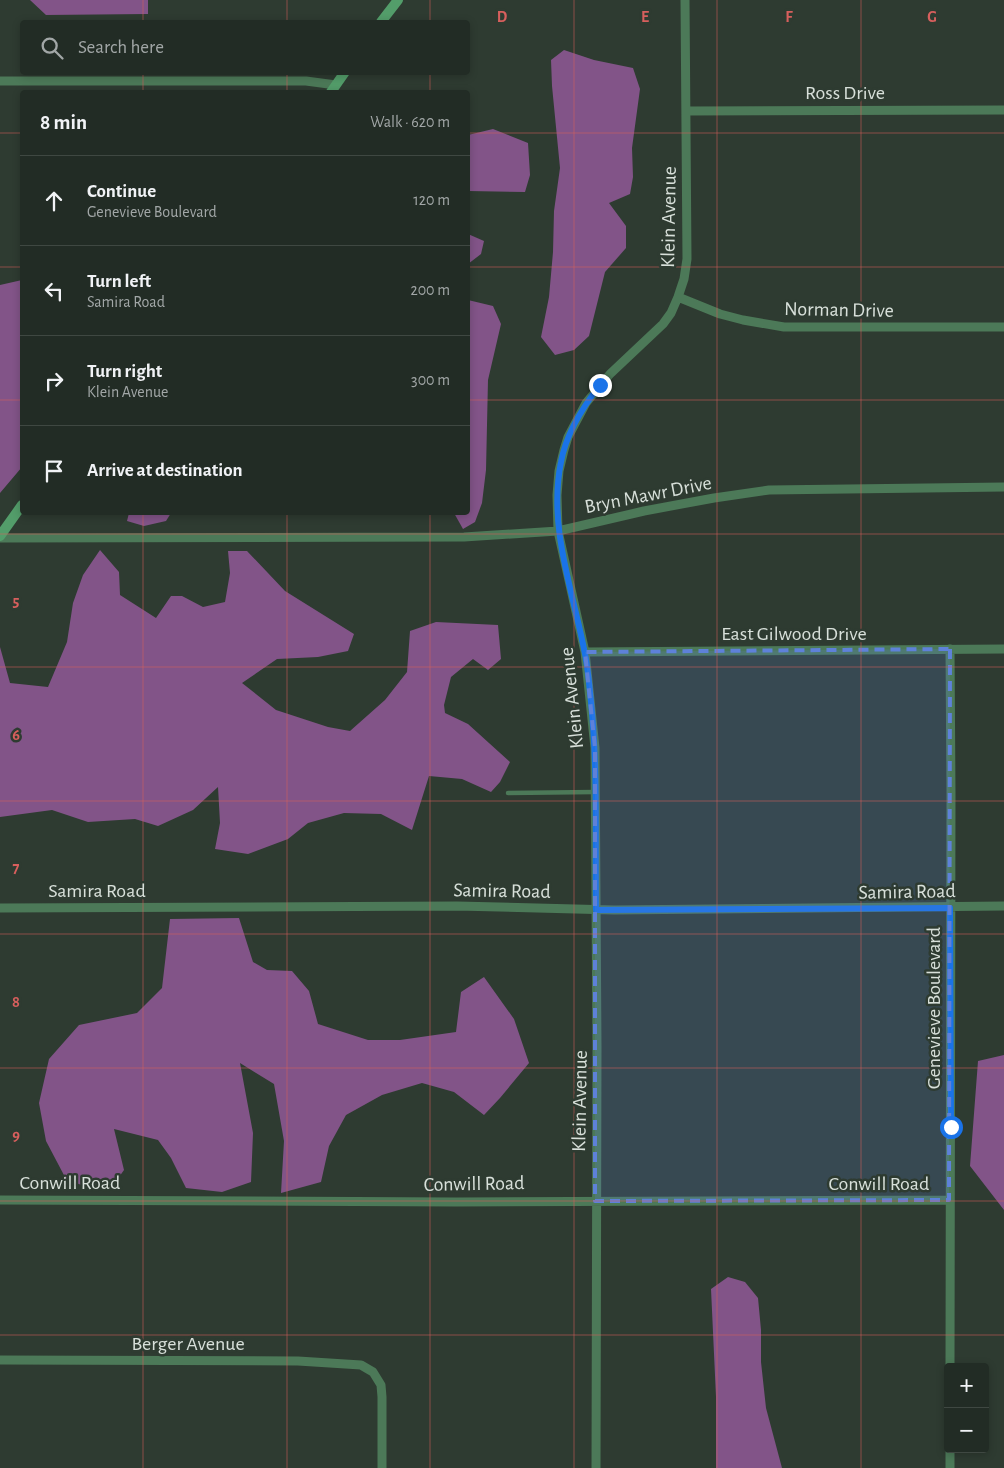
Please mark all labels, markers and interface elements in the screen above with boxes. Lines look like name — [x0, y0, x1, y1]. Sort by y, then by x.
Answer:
text: D — [497, 9, 508, 25]
text: E — [641, 9, 649, 25]
text: F — [785, 9, 793, 25]
text: G — [927, 9, 937, 25]
search box — [20, 20, 470, 75]
icon: search — [38, 34, 66, 62]
text: Search here — [78, 38, 164, 57]
street label: Ross Drive — [805, 83, 885, 103]
text: 8 min — [40, 112, 87, 133]
text: Walk · 620 m — [370, 114, 450, 130]
street label: Klein Avenue — [658, 166, 680, 268]
text: Continue — [87, 182, 156, 201]
icon: ahead — [40, 187, 68, 215]
text: 120 m — [413, 192, 450, 208]
text: Genevieve Boulevard — [87, 204, 217, 220]
text: Turn left — [87, 272, 151, 291]
icon: left — [40, 277, 68, 305]
text: 200 m — [410, 282, 450, 298]
text: Samira Road — [87, 294, 165, 310]
street label: Norman Drive — [784, 299, 894, 321]
text: Turn right — [87, 362, 162, 381]
icon: right — [40, 367, 68, 395]
text: 300 m — [411, 372, 450, 388]
route end — [589, 374, 612, 397]
text: Klein Avenue — [87, 384, 169, 400]
icon: arrive — [40, 457, 68, 485]
text: Arrive at destination — [87, 461, 243, 480]
street label: Bryn Mawr Drive — [583, 473, 713, 517]
text: 5 — [13, 593, 20, 609]
street label: East Gilwood Drive — [721, 624, 867, 644]
street label: Klein Avenue — [557, 646, 587, 750]
text: 6 — [12, 727, 20, 743]
text: 7 — [13, 860, 20, 876]
street label: Samira Road — [453, 880, 551, 902]
street label: Samira Road — [48, 881, 146, 901]
street label: Samira Road — [858, 881, 956, 903]
street label: Genevieve Boulevard — [924, 927, 944, 1089]
text: 8 — [12, 994, 20, 1010]
street label: Klein Avenue — [569, 1050, 591, 1152]
route start — [940, 1116, 963, 1139]
text: 9 — [12, 1127, 20, 1143]
street label: Conwill Road — [20, 1173, 120, 1193]
street label: Conwill Road — [423, 1173, 525, 1195]
street label: Conwill Road — [829, 1174, 929, 1194]
street label: Berger Avenue — [131, 1334, 245, 1354]
map controls — [944, 1363, 989, 1453]
button: + — [944, 1363, 989, 1408]
button: − — [944, 1408, 989, 1453]

